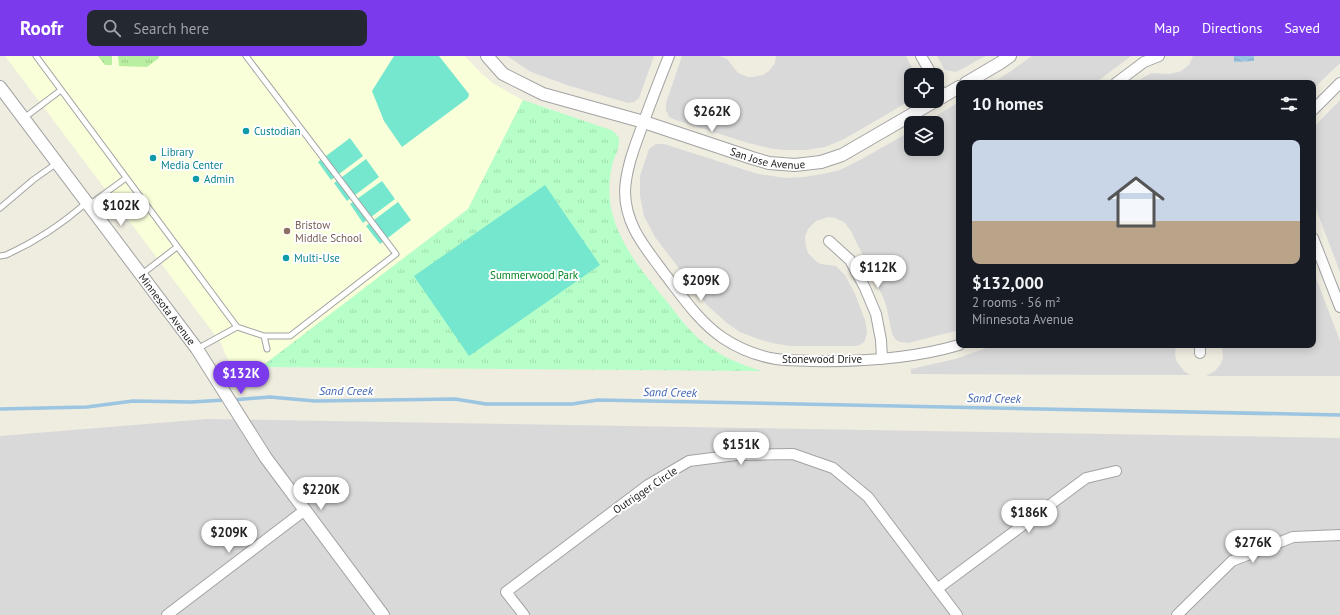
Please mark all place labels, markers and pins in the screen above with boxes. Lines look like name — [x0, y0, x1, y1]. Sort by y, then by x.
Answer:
pin: $262K — [684, 99, 740, 133]
place label: Custodian — [254, 124, 301, 138]
marker: Custodian — [241, 126, 251, 136]
place label: Library Media Center — [161, 145, 223, 172]
marker: Library Media Center — [148, 153, 158, 163]
place label: Admin — [204, 172, 234, 186]
marker: Admin — [191, 174, 201, 184]
pin: $102K — [93, 193, 149, 227]
place label: Bristow Middle School — [295, 218, 363, 245]
marker: Bristow Middle School — [282, 226, 292, 236]
place label: Multi-Use — [294, 251, 340, 265]
marker: Multi-Use — [281, 253, 291, 263]
pin: $112K — [850, 255, 906, 289]
pin: $209K — [673, 268, 729, 302]
pin: $132K — [213, 361, 269, 395]
pin: $151K — [713, 432, 769, 466]
pin: $220K — [293, 477, 349, 511]
pin: $186K — [1001, 500, 1057, 534]
pin: $209K — [201, 520, 257, 554]
pin: $276K — [1225, 530, 1281, 564]

